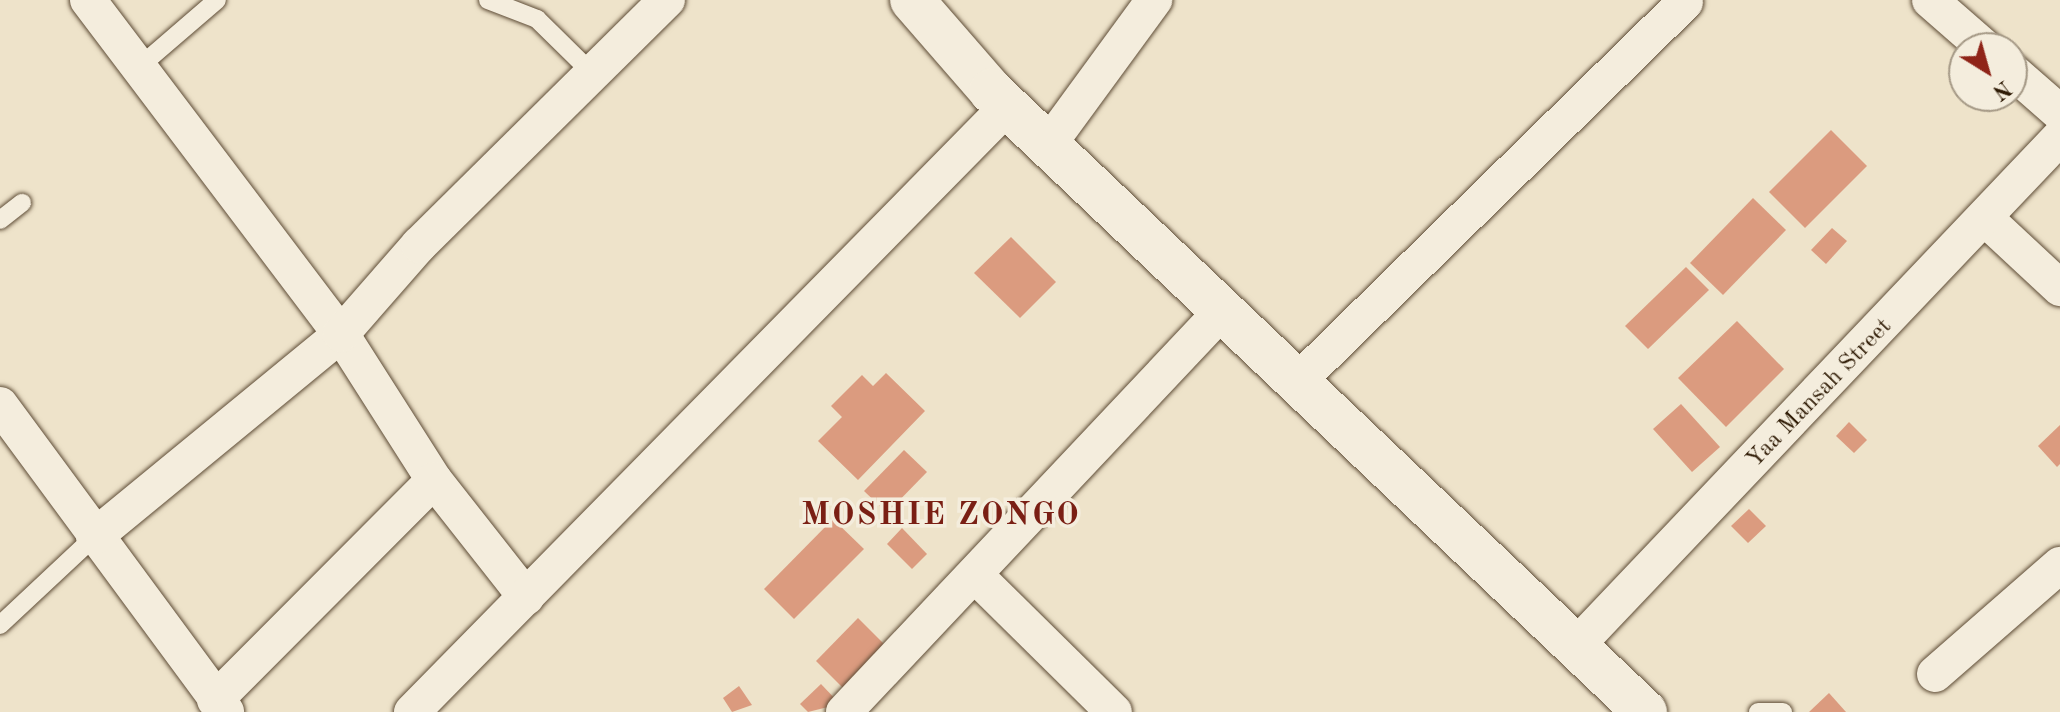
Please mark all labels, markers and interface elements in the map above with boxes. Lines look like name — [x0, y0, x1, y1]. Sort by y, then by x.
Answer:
north arrow — [1948, 32, 2028, 112]
text: N — [1988, 76, 2015, 103]
street label: Yaa Mansah Street — [1741, 313, 1899, 475]
district label: MOSHIE ZONGO — [801, 497, 1081, 535]

